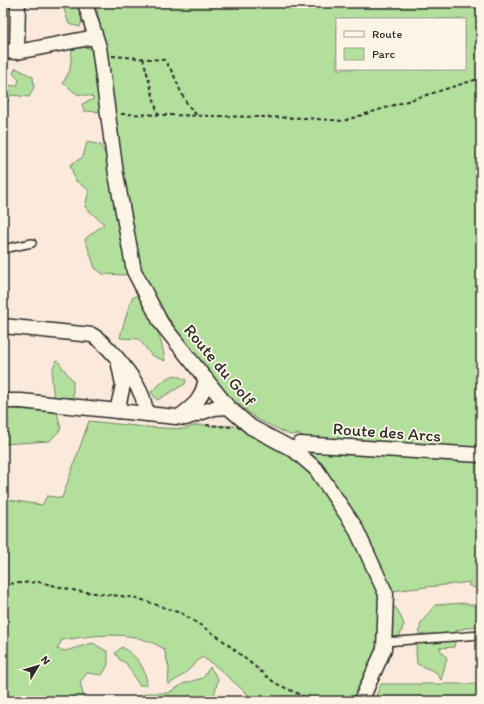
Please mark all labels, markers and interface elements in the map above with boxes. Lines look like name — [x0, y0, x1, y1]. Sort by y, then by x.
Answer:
legend — [336, 18, 466, 70]
text: Route — [372, 27, 402, 41]
text: Parc — [372, 47, 395, 61]
street label: Route du Golf — [180, 320, 260, 410]
street label: Route des Arcs — [332, 418, 442, 446]
north arrow — [18, 646, 58, 686]
text: N — [38, 653, 53, 667]

